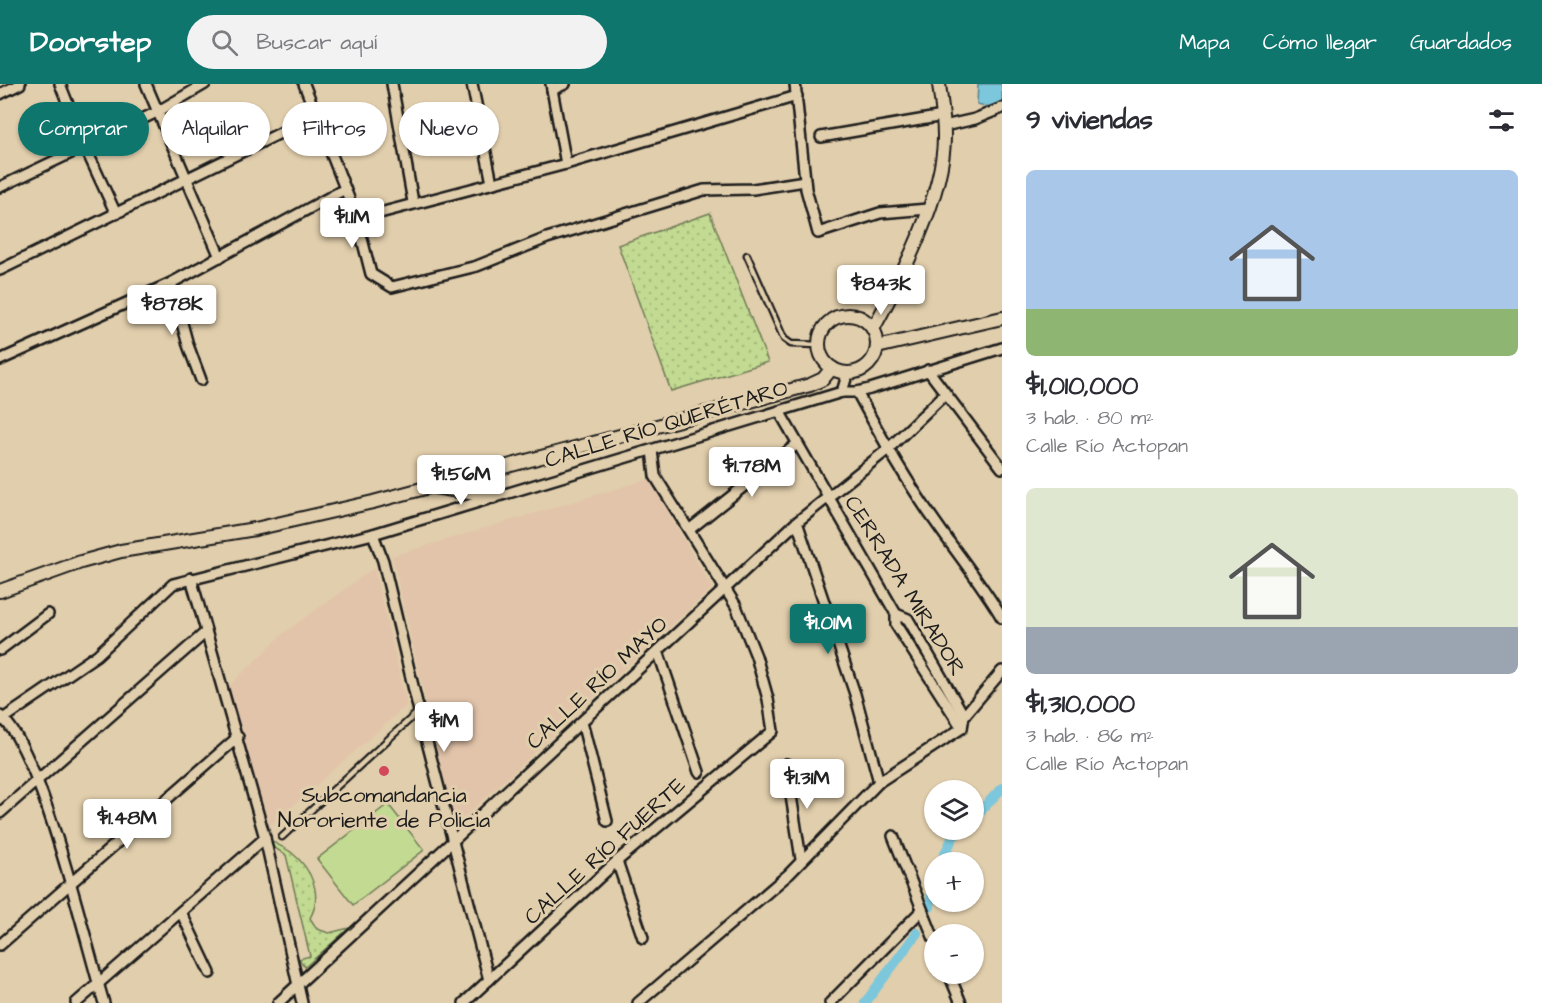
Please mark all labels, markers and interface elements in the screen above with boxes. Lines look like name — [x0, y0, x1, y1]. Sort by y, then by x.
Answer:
search box — [187, 15, 607, 69]
text: Doorstep — [30, 23, 151, 62]
icon: search — [208, 26, 241, 59]
text: Buscar aquí — [256, 27, 377, 58]
text: Mapa — [1179, 28, 1230, 57]
text: Cómo llegar — [1263, 28, 1377, 57]
text: Guardados — [1410, 28, 1512, 57]
chip: Comprar — [18, 102, 149, 156]
chip: Alquilar — [161, 102, 270, 156]
chip: Filtros — [282, 102, 387, 156]
chip: Nuevo — [399, 102, 499, 156]
text: 9 viviendas — [1026, 102, 1153, 138]
icon: filters — [1485, 104, 1518, 137]
pin: $1.1M — [310, 198, 394, 249]
text: $1.1M — [334, 203, 370, 231]
icon: home — [1218, 209, 1326, 317]
pin: $843K — [839, 265, 923, 316]
text: $843K — [851, 270, 911, 298]
pin: $878K — [130, 285, 214, 336]
text: $878K — [141, 290, 203, 318]
text: $1,010,000 — [1026, 368, 1138, 404]
street label: CALLE RÍO QUERÉTARO — [541, 373, 792, 476]
text: 3 hab. · 80 m² — [1026, 404, 1154, 432]
text: Calle Río Actopan — [1026, 432, 1188, 460]
pin: $1.78M — [703, 447, 801, 498]
text: $1.78M — [723, 452, 781, 480]
pin: $1.56M — [412, 455, 510, 506]
text: $1.56M — [431, 460, 491, 488]
street label: CERRADA MIRADOR — [837, 490, 973, 682]
icon: home — [1218, 527, 1326, 635]
pin: $1.01M — [779, 604, 877, 655]
street label: CALLE RÍO MAYO — [519, 609, 675, 757]
text: $1.01M — [804, 609, 852, 637]
text: $1,310,000 — [1026, 686, 1135, 722]
pin: $1M — [415, 702, 473, 753]
text: $1M — [429, 707, 459, 735]
text: 3 hab. · 86 m² — [1026, 722, 1154, 750]
text: Calle Río Actopan — [1026, 750, 1188, 778]
pin: $1.31M — [758, 759, 856, 810]
marker: Subcomandancia Nororiente de Policia — [377, 764, 391, 778]
text: $1.31M — [784, 764, 830, 792]
street label: CALLE RÍO FUERTE — [518, 770, 692, 932]
place label: Subcomandancia Nororiente de Policia — [278, 780, 490, 836]
map controls — [924, 780, 984, 984]
button: layers — [924, 780, 984, 840]
pin: $1.48M — [78, 799, 176, 850]
text: $1.48M — [97, 804, 157, 832]
button: + — [924, 852, 984, 912]
button: − — [924, 924, 984, 984]

